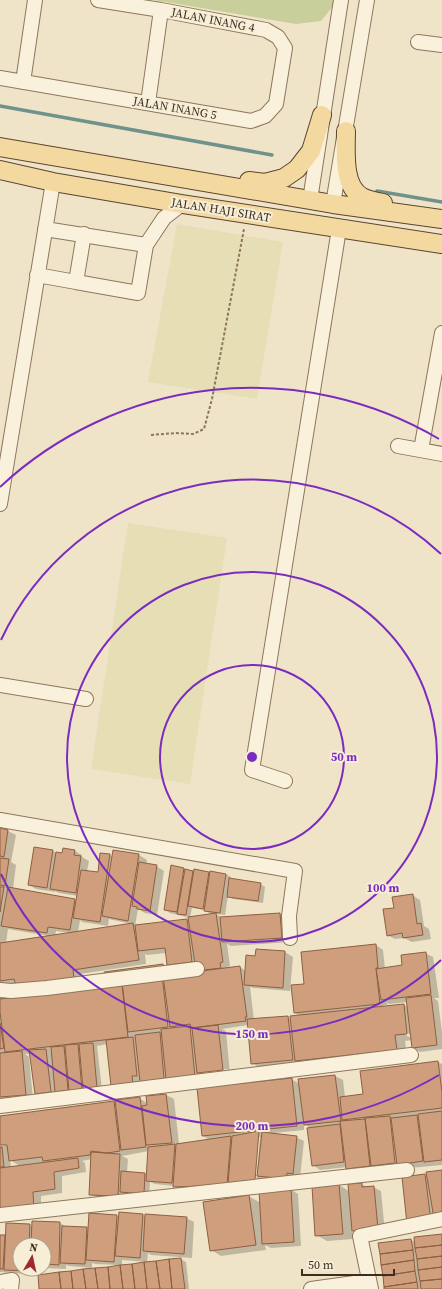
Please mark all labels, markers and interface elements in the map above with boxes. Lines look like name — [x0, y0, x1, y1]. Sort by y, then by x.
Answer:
street label: JALAN INANG 4 — [169, 4, 256, 36]
street label: JALAN INANG 5 — [131, 93, 218, 123]
street label: JALAN HAJI SIRAT — [169, 194, 273, 226]
text: 50 m — [331, 749, 357, 765]
centre of rings — [245, 750, 259, 764]
text: 100 m — [367, 880, 400, 896]
text: 150 m — [236, 1026, 269, 1042]
text: 200 m — [236, 1118, 269, 1134]
north arrow — [12, 1237, 52, 1277]
text: N — [28, 1240, 39, 1256]
scale bar — [302, 1251, 394, 1277]
text: 50 m — [308, 1257, 334, 1273]

